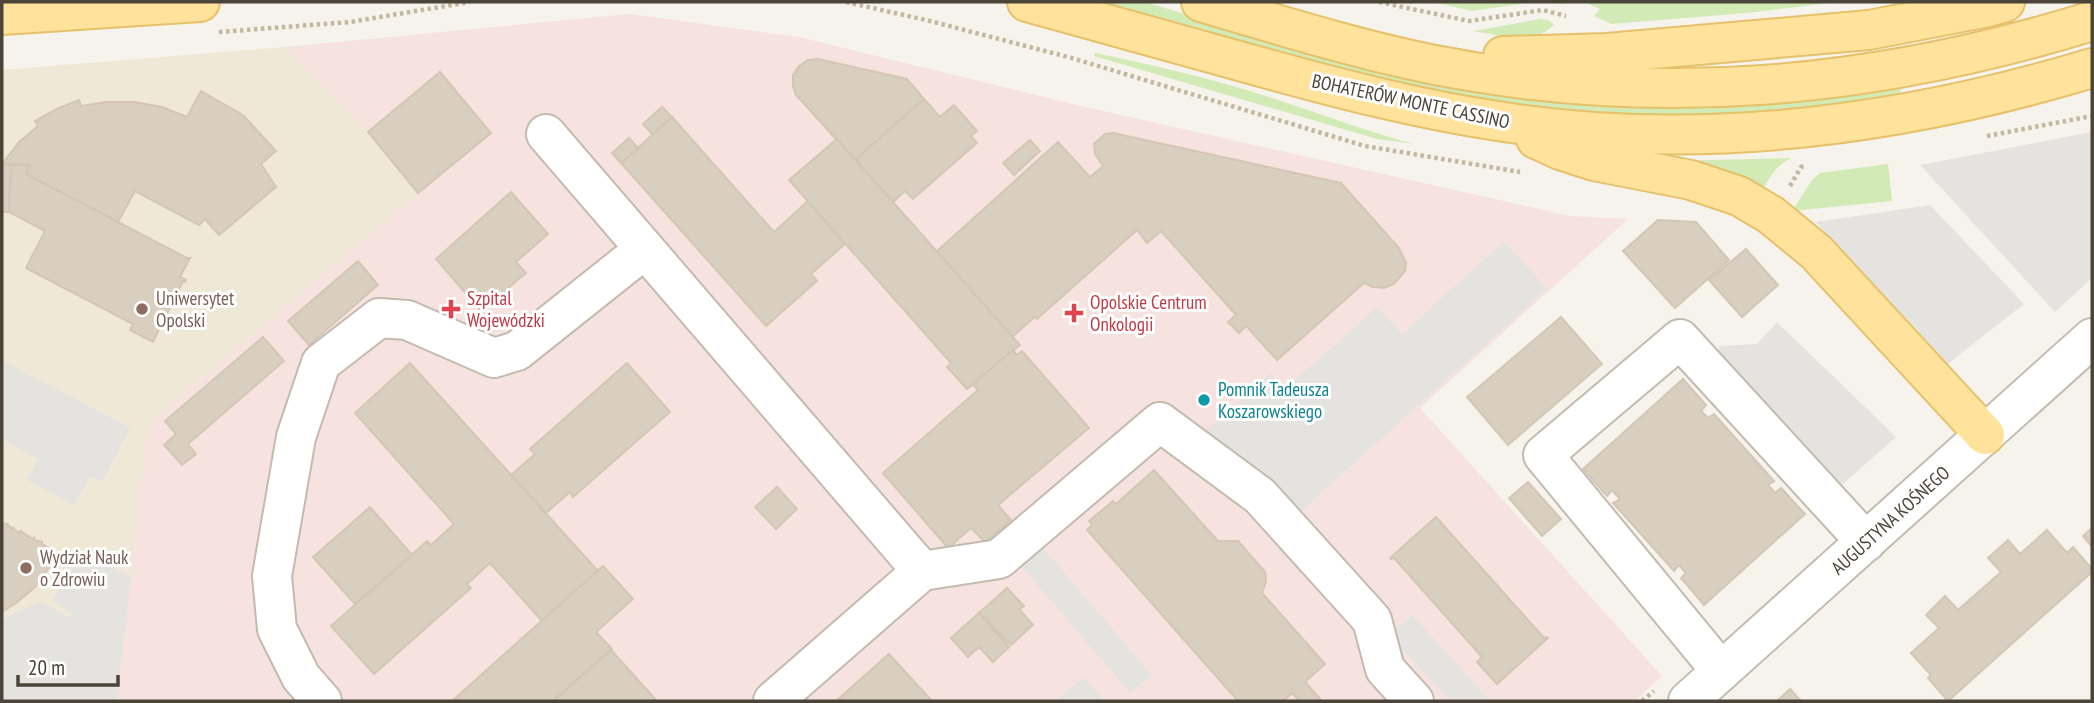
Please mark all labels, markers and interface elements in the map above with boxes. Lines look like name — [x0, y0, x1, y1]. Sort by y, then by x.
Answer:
street label: BOHATERÓW MONTE CASSINO — [1310, 68, 1512, 134]
place label: Uniwersytet Opolski — [156, 286, 235, 332]
place label: Szpital Wojewódzki — [467, 286, 545, 332]
place label: Opolskie Centrum Onkologii — [1090, 290, 1207, 336]
marker: Szpital Wojewódzki — [441, 299, 461, 319]
marker: Uniwersytet Opolski — [134, 301, 150, 317]
marker: Opolskie Centrum Onkologii — [1064, 303, 1084, 323]
place label: Pomnik Tadeusza Koszarowskiego — [1218, 377, 1329, 423]
marker: Pomnik Tadeusza Koszarowskiego — [1196, 392, 1212, 408]
street label: AUGUSTYNA KOŚNEGO — [1826, 460, 1954, 580]
place label: Wydział Nauk o Zdrowiu — [40, 545, 129, 591]
marker: Wydział Nauk o Zdrowiu — [18, 560, 34, 576]
scale bar — [18, 644, 117, 688]
text: 20 m — [28, 654, 65, 681]

